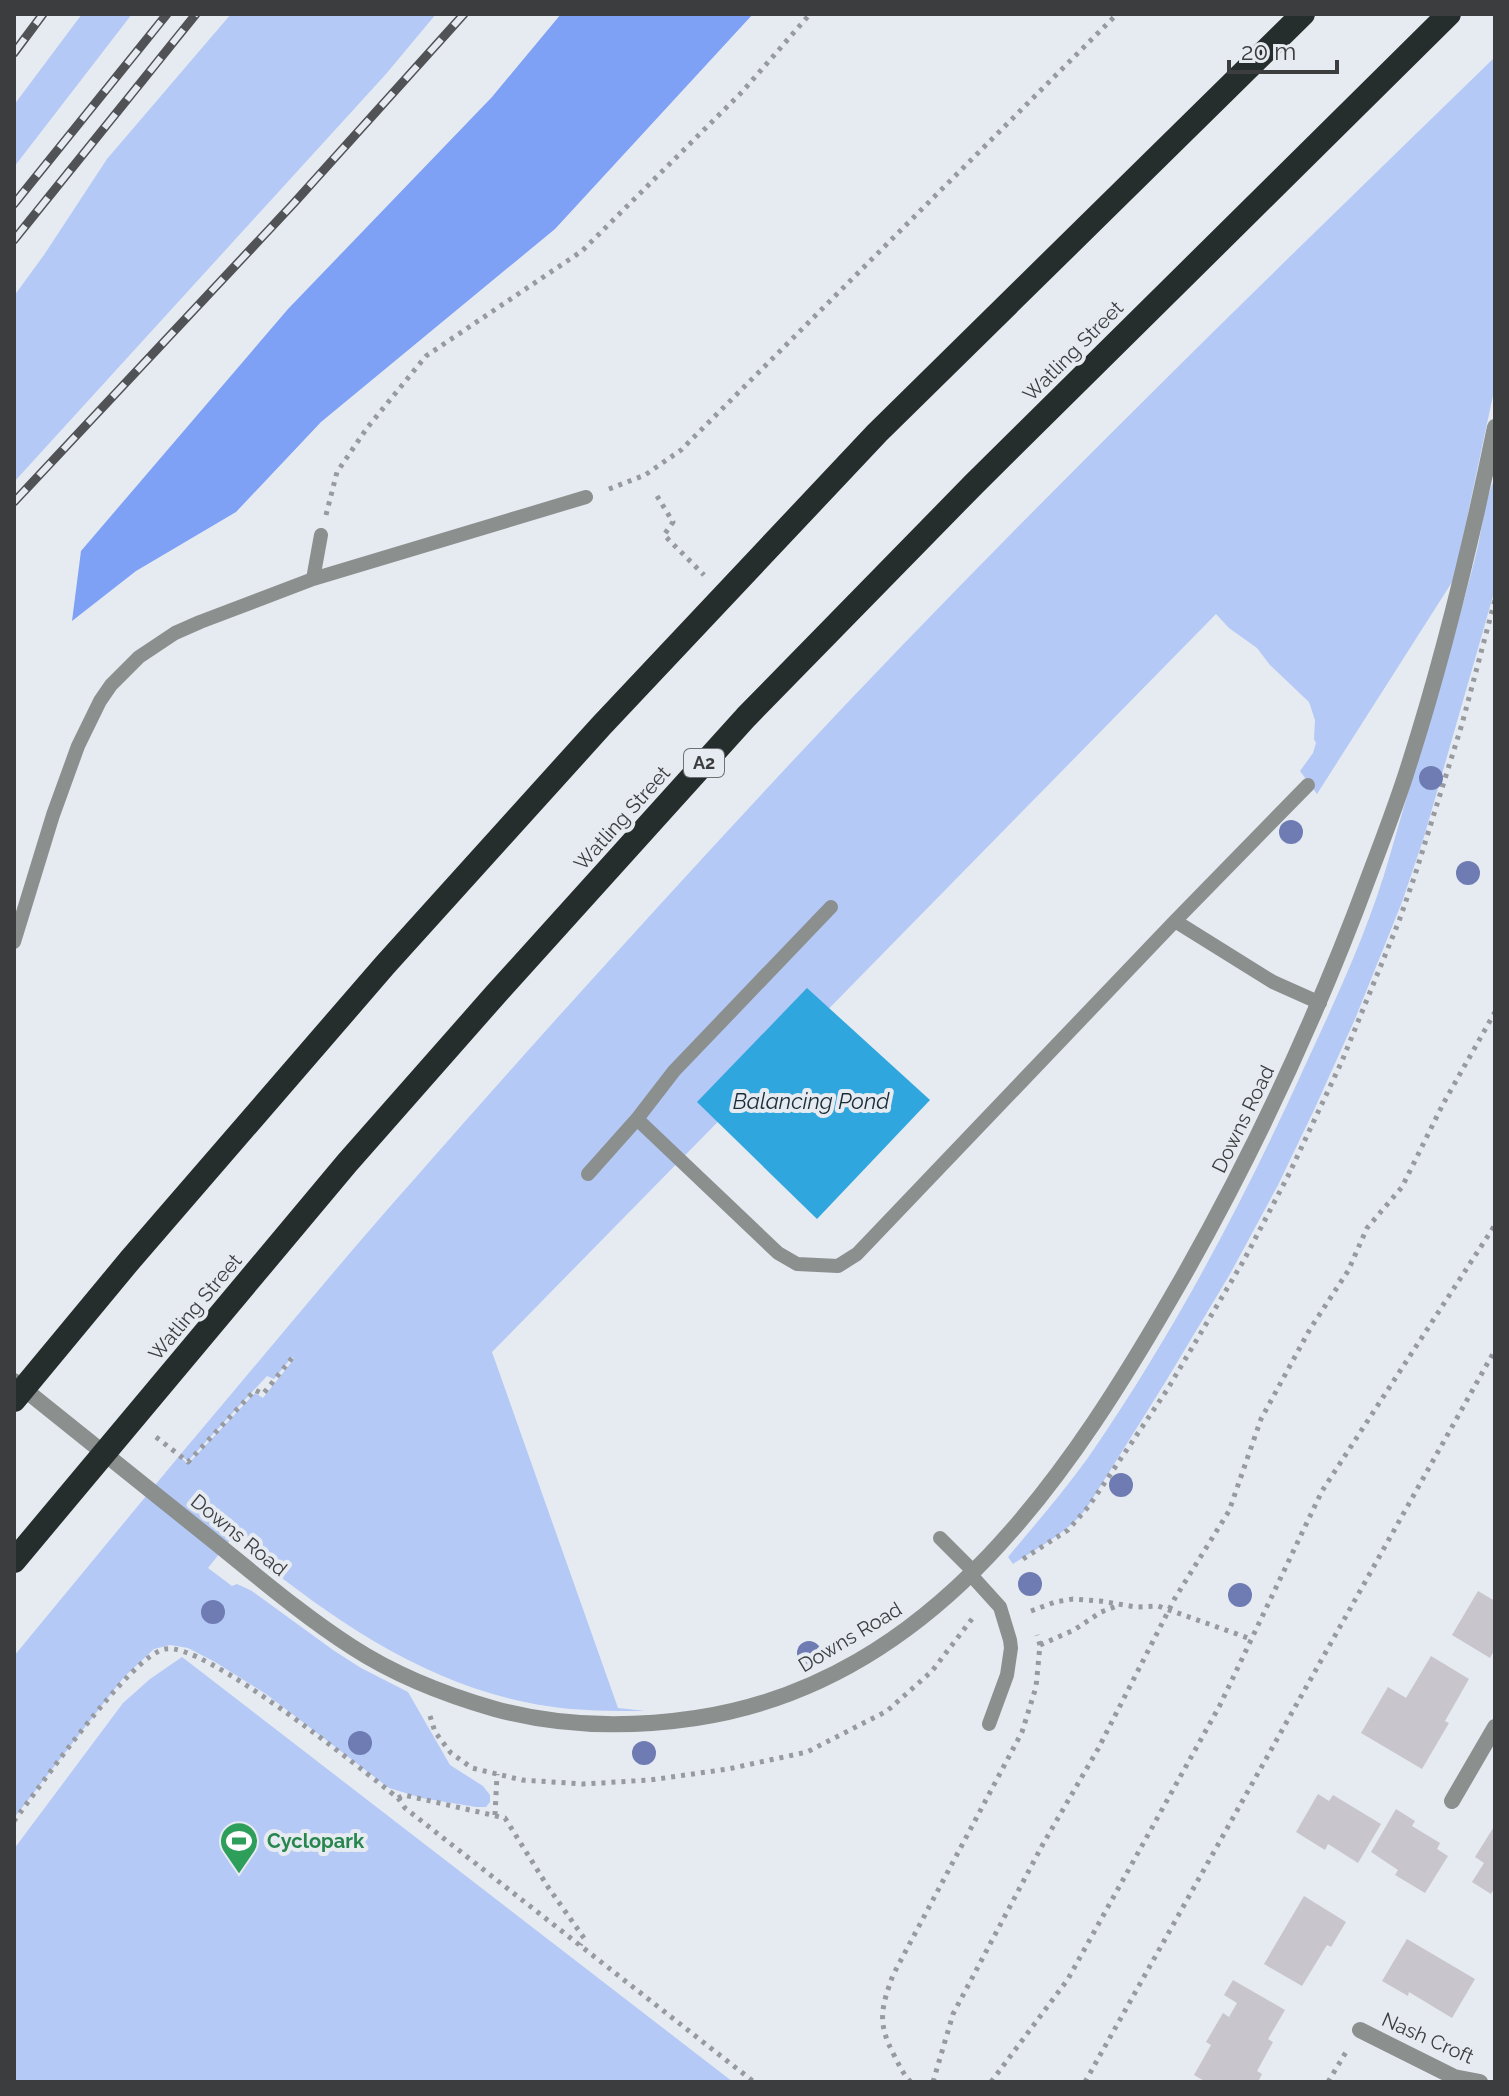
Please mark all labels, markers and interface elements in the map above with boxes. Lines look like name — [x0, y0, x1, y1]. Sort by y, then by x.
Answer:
scale bar — [1229, 24, 1337, 74]
text: 20 m — [1241, 37, 1296, 66]
street label: Watling Street — [1018, 296, 1128, 406]
road number: A2 — [684, 749, 724, 777]
street label: Watling Street — [569, 761, 675, 875]
street label: Downs Road — [1207, 1061, 1279, 1177]
water label: Balancing Pond — [733, 1088, 890, 1114]
street label: Watling Street — [143, 1249, 247, 1365]
street label: Downs Road — [186, 1489, 292, 1581]
street label: Downs Road — [794, 1597, 906, 1677]
sports icon: Cyclopark — [218, 1820, 260, 1875]
place label: Cyclopark — [267, 1829, 365, 1853]
street label: Nash Croft — [1378, 2007, 1478, 2069]

